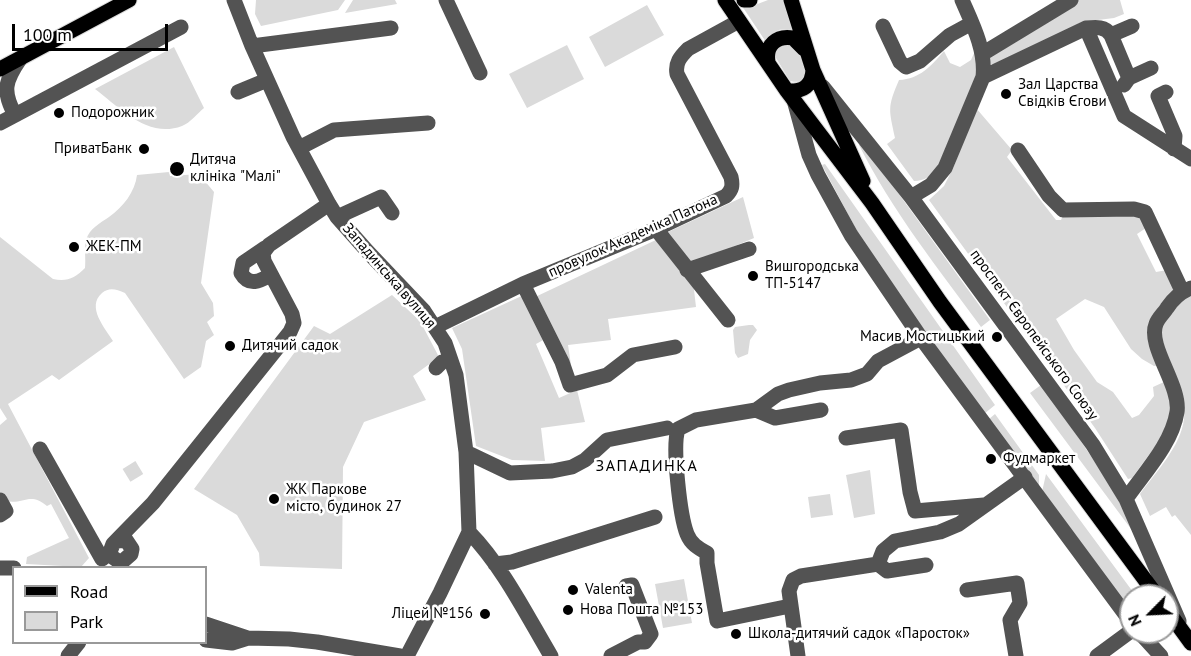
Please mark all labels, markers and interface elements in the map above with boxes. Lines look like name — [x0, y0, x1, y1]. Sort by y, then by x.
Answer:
scale bar — [15, 12, 171, 50]
text: 100 m — [23, 23, 72, 46]
place label: Зал Царства Свідків Єгови — [1018, 76, 1107, 111]
marker: Зал Царства Свідків Єгови — [999, 87, 1013, 101]
place label: Подорожник — [71, 104, 154, 122]
marker: Подорожник — [52, 106, 66, 120]
place label: ПриватБанк — [54, 140, 132, 158]
marker: ПриватБанк — [137, 142, 151, 156]
place label: Дитяча клініка "Малі" — [190, 151, 281, 186]
marker: Дитяча клініка "Малі" — [168, 160, 186, 178]
street label: провулок Академіка Патона — [546, 191, 720, 281]
street label: Западинська вулиця — [339, 220, 439, 332]
place label: ЖЕК-ПМ — [86, 238, 142, 256]
marker: ЖЕК-ПМ — [67, 240, 81, 254]
street label: проспект Європейського Союзу — [966, 246, 1102, 424]
place label: Вишгородська ТП-5147 — [765, 258, 859, 293]
marker: Вишгородська ТП-5147 — [746, 269, 760, 283]
place label: Масив Мостицький — [860, 328, 985, 346]
marker: Масив Мостицький — [990, 330, 1004, 344]
place label: Дитячий садок — [242, 337, 339, 355]
marker: Дитячий садок — [223, 339, 237, 353]
place label: Фудмаркет — [1003, 450, 1075, 468]
marker: Фудмаркет — [984, 452, 998, 466]
district label: ЗАПАДИНКА — [596, 456, 698, 476]
place label: ЖК Паркове місто, будинок 27 — [286, 481, 402, 516]
marker: ЖК Паркове місто, будинок 27 — [267, 492, 281, 506]
legend — [12, 566, 207, 644]
text: Road — [70, 580, 108, 603]
place label: Valenta — [585, 581, 633, 599]
marker: Valenta — [566, 583, 580, 597]
north arrow — [1119, 584, 1179, 644]
place label: Нова Пошта №153 — [580, 601, 703, 619]
marker: Нова Пошта №153 — [561, 603, 575, 617]
place label: Ліцей №156 — [392, 605, 473, 623]
marker: Ліцей №156 — [478, 607, 492, 621]
text: Park — [70, 610, 103, 633]
text: N — [1123, 612, 1146, 629]
place label: Школа-дитячий садок «Паросток» — [748, 625, 970, 643]
marker: Школа-дитячий садок «Паросток» — [729, 627, 743, 641]

